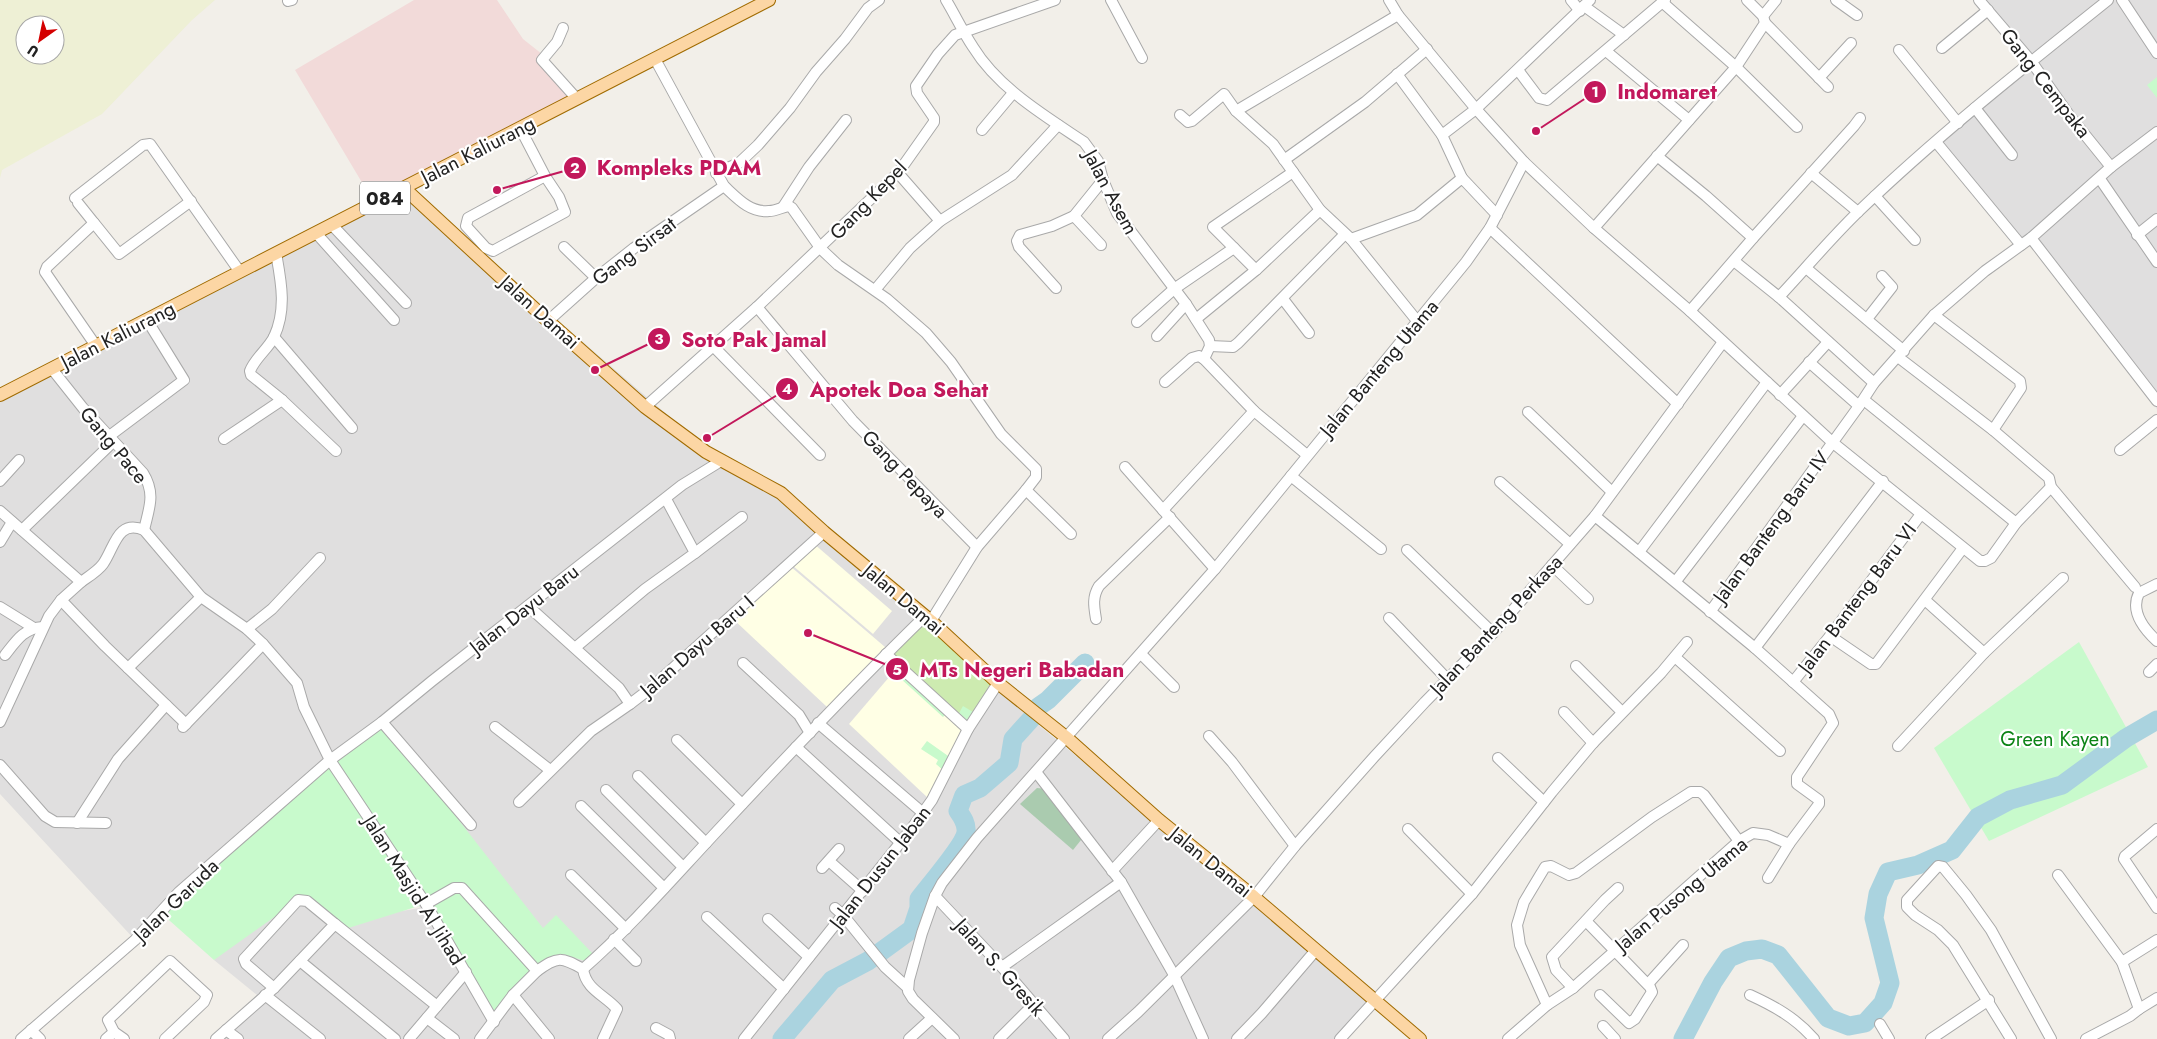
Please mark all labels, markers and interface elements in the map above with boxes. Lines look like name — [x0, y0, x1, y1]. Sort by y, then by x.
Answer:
north arrow — [15, 15, 65, 65]
street label: Gang Cempaka — [1994, 22, 2098, 144]
text: U — [23, 40, 42, 62]
callout: Indomaret — [1582, 74, 1727, 110]
text: Indomaret — [1617, 77, 1717, 107]
text: 1 — [1591, 81, 1599, 103]
street label: Jalan Kaliurang — [413, 109, 540, 193]
street label: Jalan Asem — [1075, 142, 1145, 240]
callout: Kompleks PDAM — [562, 150, 771, 186]
text: Kompleks PDAM — [597, 153, 761, 183]
street label: Gang Kepel — [823, 154, 914, 247]
text: 2 — [570, 157, 580, 179]
road number: 084 — [360, 182, 410, 214]
street label: Gang Sirsat — [586, 210, 683, 293]
street label: Jalan Damai — [491, 267, 586, 356]
street label: Jalan Banteng Utama — [1311, 293, 1446, 446]
street label: Jalan Kaliurang — [53, 294, 180, 378]
callout: Soto Pak Jamal — [646, 321, 837, 357]
text: Soto Pak Jamal — [681, 325, 827, 355]
text: 3 — [654, 328, 664, 350]
callout: Apotek Doa Sehat — [775, 371, 998, 407]
text: Apotek Doa Sehat — [809, 375, 989, 405]
text: 4 — [782, 378, 792, 400]
street label: Gang Pace — [73, 400, 155, 490]
street label: Gang Pepaya — [855, 424, 954, 525]
street label: Jalan Banteng Baru IV — [1705, 445, 1837, 612]
street label: Jalan Banteng Baru VI — [1789, 517, 1924, 682]
street label: Jalan Banteng Perkasa — [1421, 549, 1569, 704]
street label: Jalan Damai — [854, 555, 951, 642]
street label: Jalan Dayu Baru — [461, 557, 585, 663]
street label: Jalan Dayu Baru I — [632, 589, 761, 706]
callout: MTs Negeri Babadan — [884, 651, 1134, 687]
text: MTs Negeri Babadan — [920, 655, 1124, 685]
text: 5 — [892, 659, 902, 681]
park label: Green Kayen — [2000, 725, 2110, 754]
street label: Jalan Dusun Jaban — [821, 799, 938, 938]
street label: Jalan Masjid Al Jihad — [354, 807, 471, 971]
street label: Jalan Damai — [1161, 818, 1258, 905]
street label: Jalan Pusong Utama — [1606, 830, 1754, 961]
street label: Jalan Garuda — [125, 852, 225, 951]
street label: Jalan S. Gresik — [946, 910, 1052, 1023]

